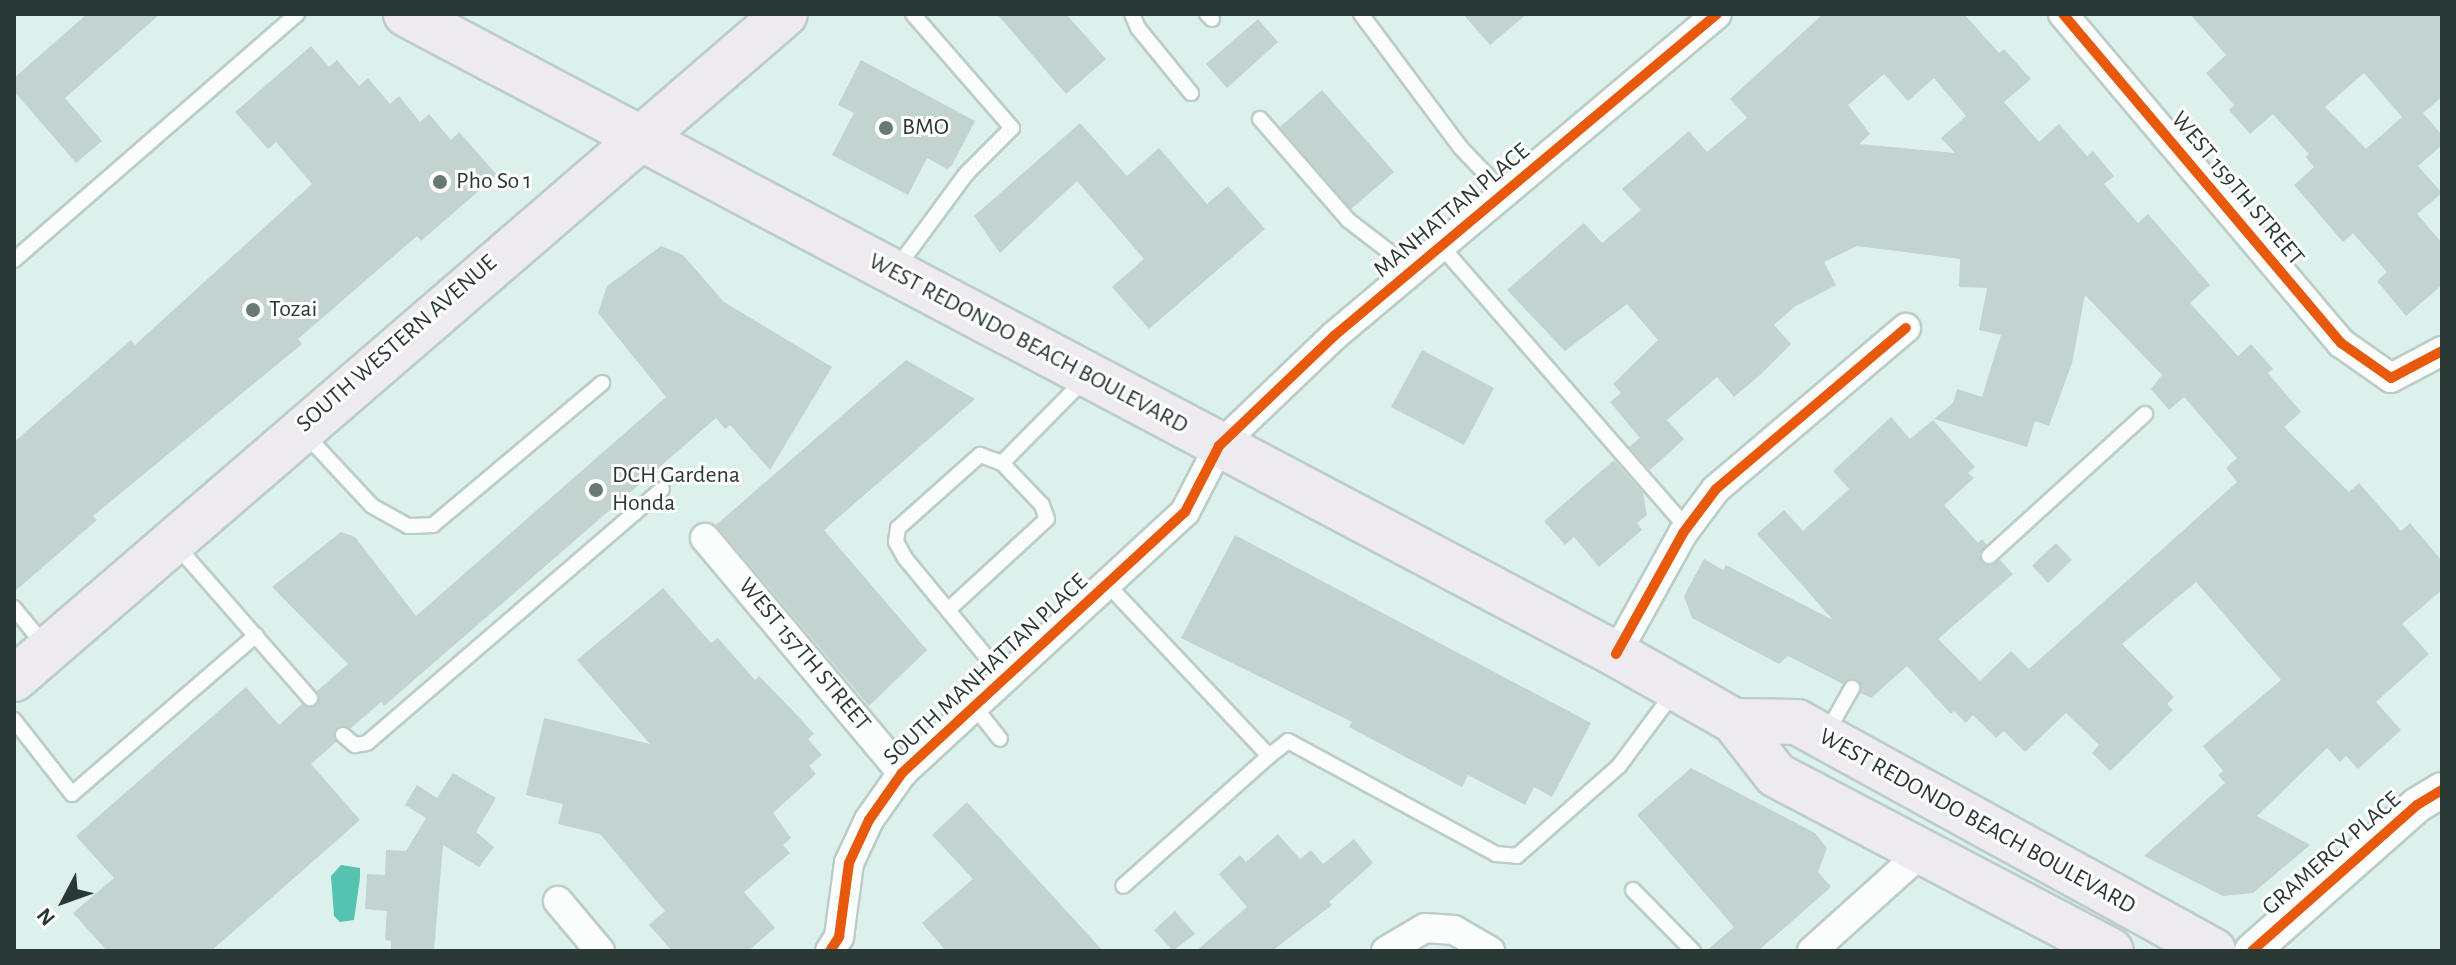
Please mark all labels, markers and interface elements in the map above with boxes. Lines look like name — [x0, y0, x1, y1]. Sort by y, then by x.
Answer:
street label: WEST 159TH STREET — [2164, 106, 2310, 272]
place label: BMO — [902, 114, 949, 142]
marker: BMO — [877, 119, 895, 137]
street label: MANHATTAN PLACE — [1368, 137, 1536, 285]
place label: Pho So 1 — [456, 168, 532, 196]
marker: Pho So 1 — [431, 173, 449, 191]
street label: WEST REDONDO BEACH BOULEVARD — [863, 247, 1193, 441]
street label: SOUTH WESTERN AVENUE — [291, 249, 503, 439]
place label: Tozai — [269, 296, 317, 324]
marker: Tozai — [244, 301, 262, 319]
place label: DCH Gardena Honda — [612, 462, 740, 518]
marker: DCH Gardena Honda — [587, 481, 605, 499]
street label: SOUTH MANHATTAN PLACE — [878, 568, 1094, 772]
street label: WEST 157TH STREET — [732, 573, 876, 737]
street label: WEST REDONDO BEACH BOULEVARD — [1814, 723, 2140, 921]
street label: GRAMERCY PLACE — [2257, 786, 2407, 922]
north arrow — [24, 861, 104, 941]
text: N — [33, 904, 59, 930]

